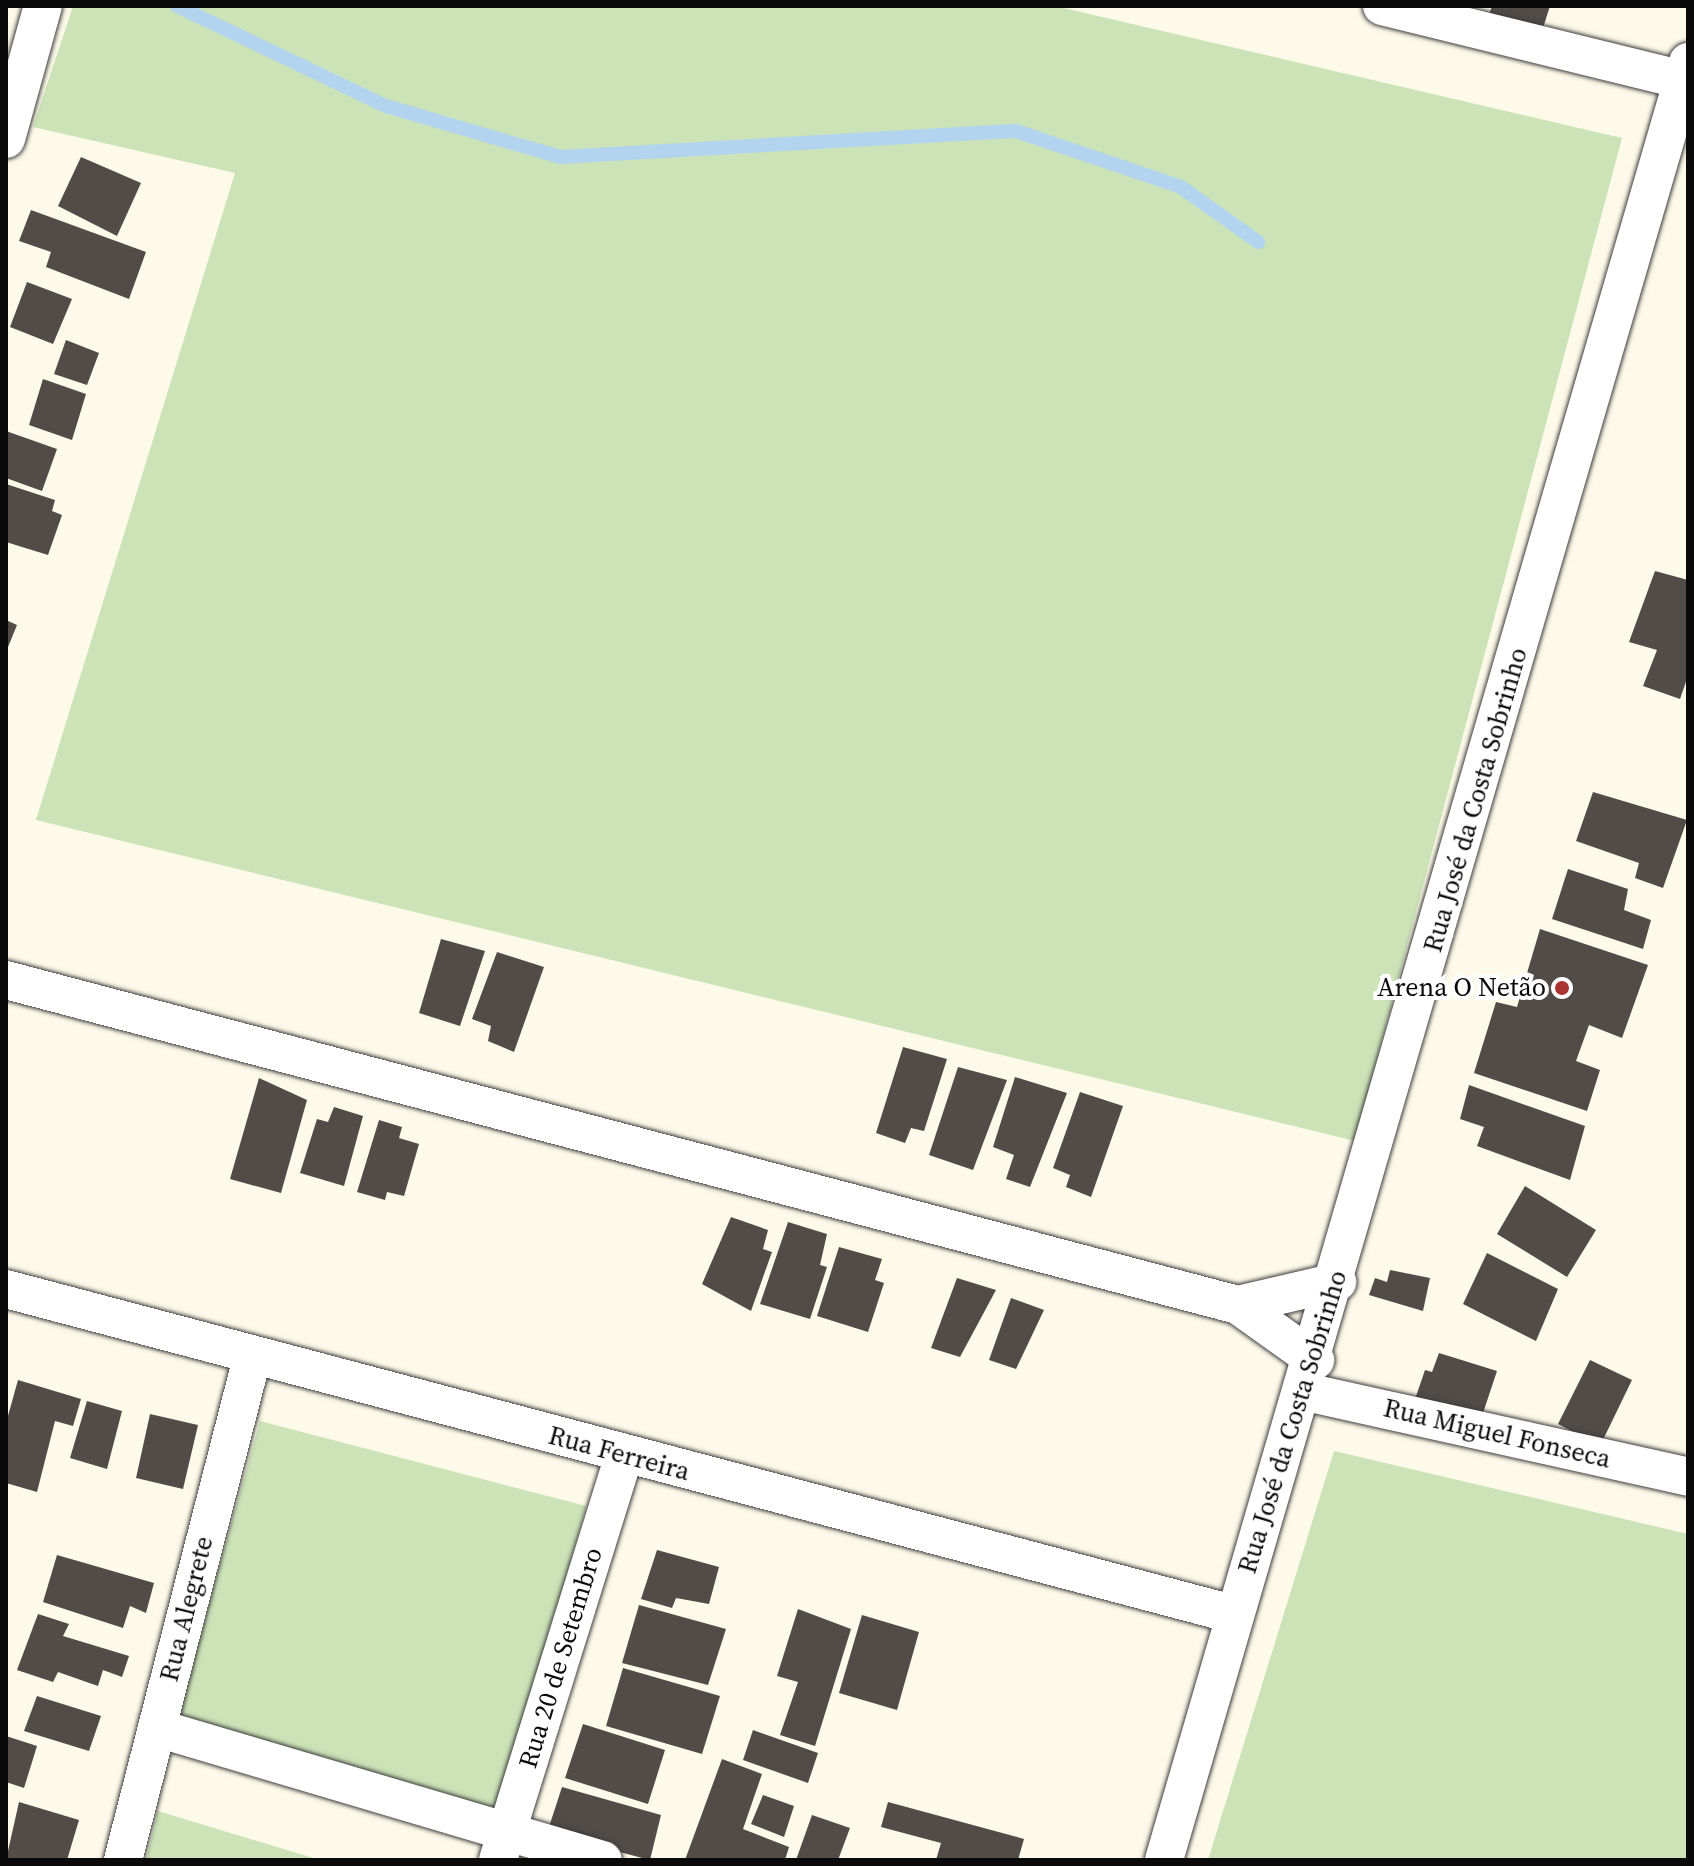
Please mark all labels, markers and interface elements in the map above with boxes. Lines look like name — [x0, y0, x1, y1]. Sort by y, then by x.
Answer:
street label: Rua José da Costa Sobrinho — [1418, 644, 1534, 956]
place label: Arena O Netão — [1377, 972, 1546, 1004]
marker: Arena O Netão — [1553, 979, 1571, 997]
street label: Rua José da Costa Sobrinho — [1232, 1267, 1354, 1577]
street label: Rua Miguel Fonseca — [1380, 1393, 1614, 1475]
street label: Rua Ferreira — [545, 1420, 693, 1488]
street label: Rua Alegrete — [154, 1533, 220, 1685]
street label: Rua 20 de Setembro — [513, 1544, 609, 1772]

